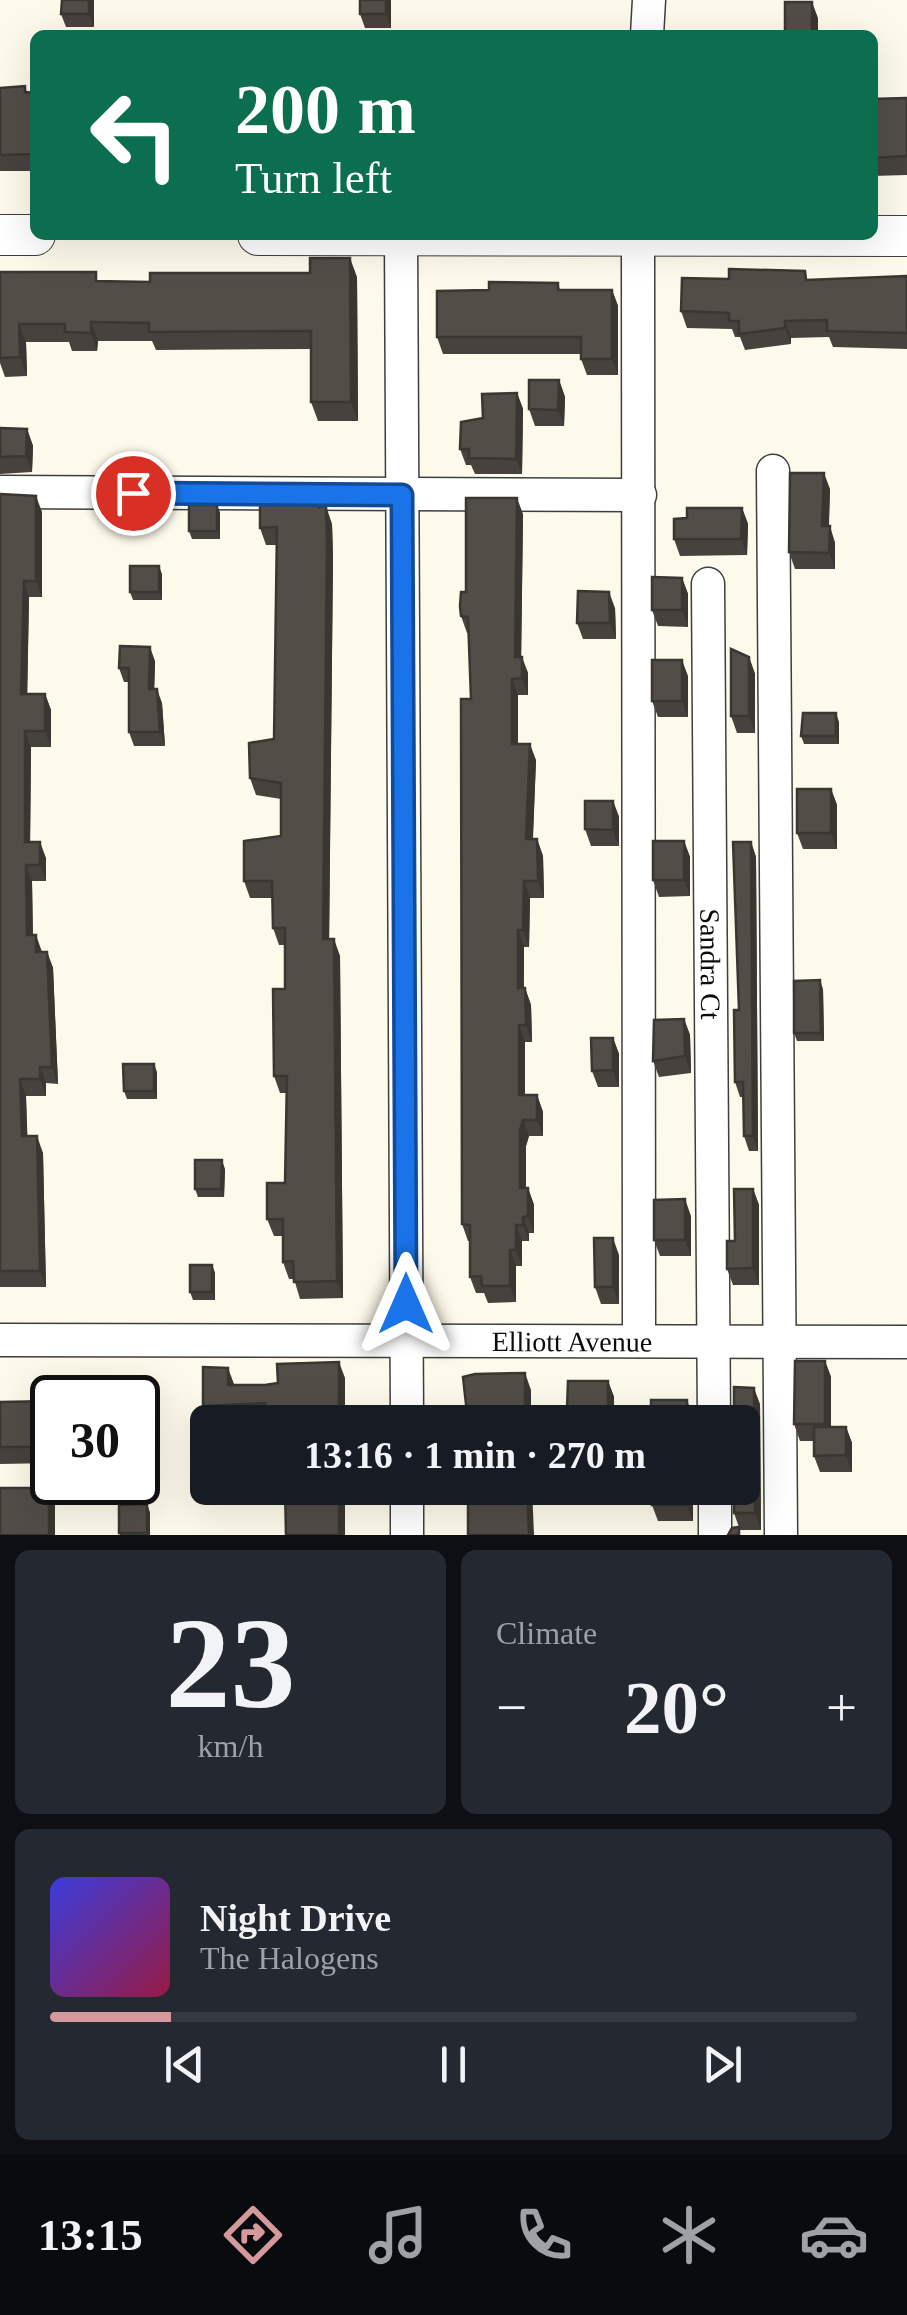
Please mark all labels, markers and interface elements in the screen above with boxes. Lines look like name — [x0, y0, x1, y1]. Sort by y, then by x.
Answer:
icon: left — [70, 70, 200, 200]
text: 200 m — [235, 71, 416, 148]
text: Turn left — [235, 153, 392, 203]
pin — [91, 451, 176, 536]
icon: arrive — [106, 466, 161, 521]
street label: Sandra Ct — [695, 908, 727, 1020]
position arrow — [354, 1252, 458, 1356]
street label: Elliott Avenue — [492, 1326, 652, 1357]
speed limit sign: 30 — [30, 1375, 160, 1505]
text: 13:16 · 1 min · 270 m — [304, 1434, 646, 1476]
text: 23 — [166, 1591, 296, 1735]
text: Climate — [496, 1615, 597, 1651]
text: 20° — [624, 1666, 729, 1749]
text: − — [496, 1677, 527, 1738]
text: + — [826, 1677, 857, 1738]
text: km/h — [198, 1728, 263, 1764]
text: Night Drive — [200, 1897, 391, 1939]
text: The Halogens — [200, 1940, 379, 1976]
icon: previous — [157, 2037, 212, 2092]
icon: pause — [426, 2037, 481, 2092]
icon: next — [695, 2037, 750, 2092]
icon: directions — [218, 2200, 288, 2270]
icon: music — [363, 2200, 433, 2270]
icon: phone — [509, 2200, 579, 2270]
icon: climate — [654, 2200, 724, 2270]
icon: car — [799, 2200, 869, 2270]
text: 13:15 — [38, 2210, 143, 2260]

